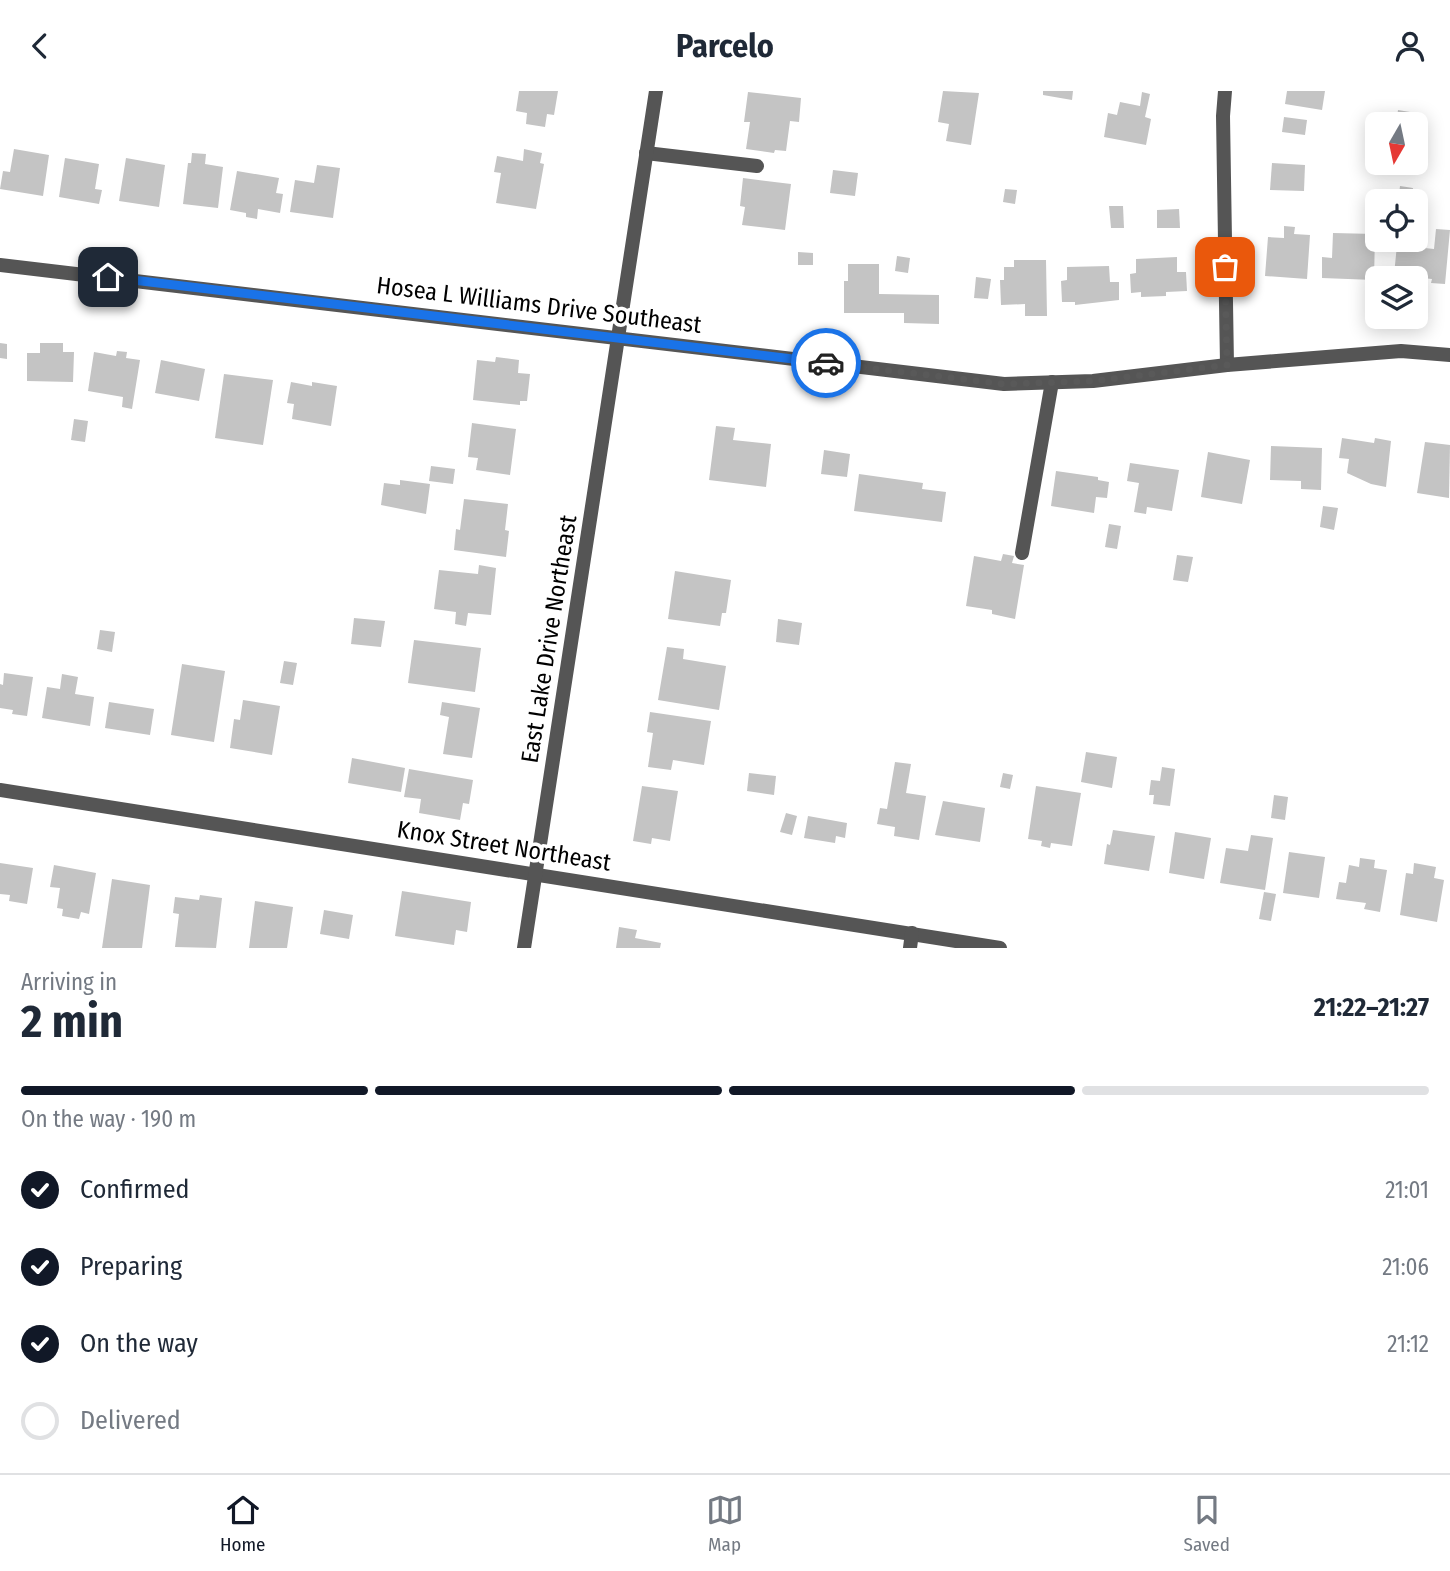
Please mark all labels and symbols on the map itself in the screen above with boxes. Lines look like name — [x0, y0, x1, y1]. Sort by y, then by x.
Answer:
north arrow — [1365, 112, 1428, 175]
pin — [1195, 237, 1255, 297]
pin — [78, 247, 138, 307]
street label: Hosea L Williams Drive Southeast — [375, 271, 703, 339]
courier — [791, 328, 861, 398]
street label: East Lake Drive Northeast — [516, 513, 582, 765]
street label: Knox Street Northeast — [395, 815, 613, 877]

